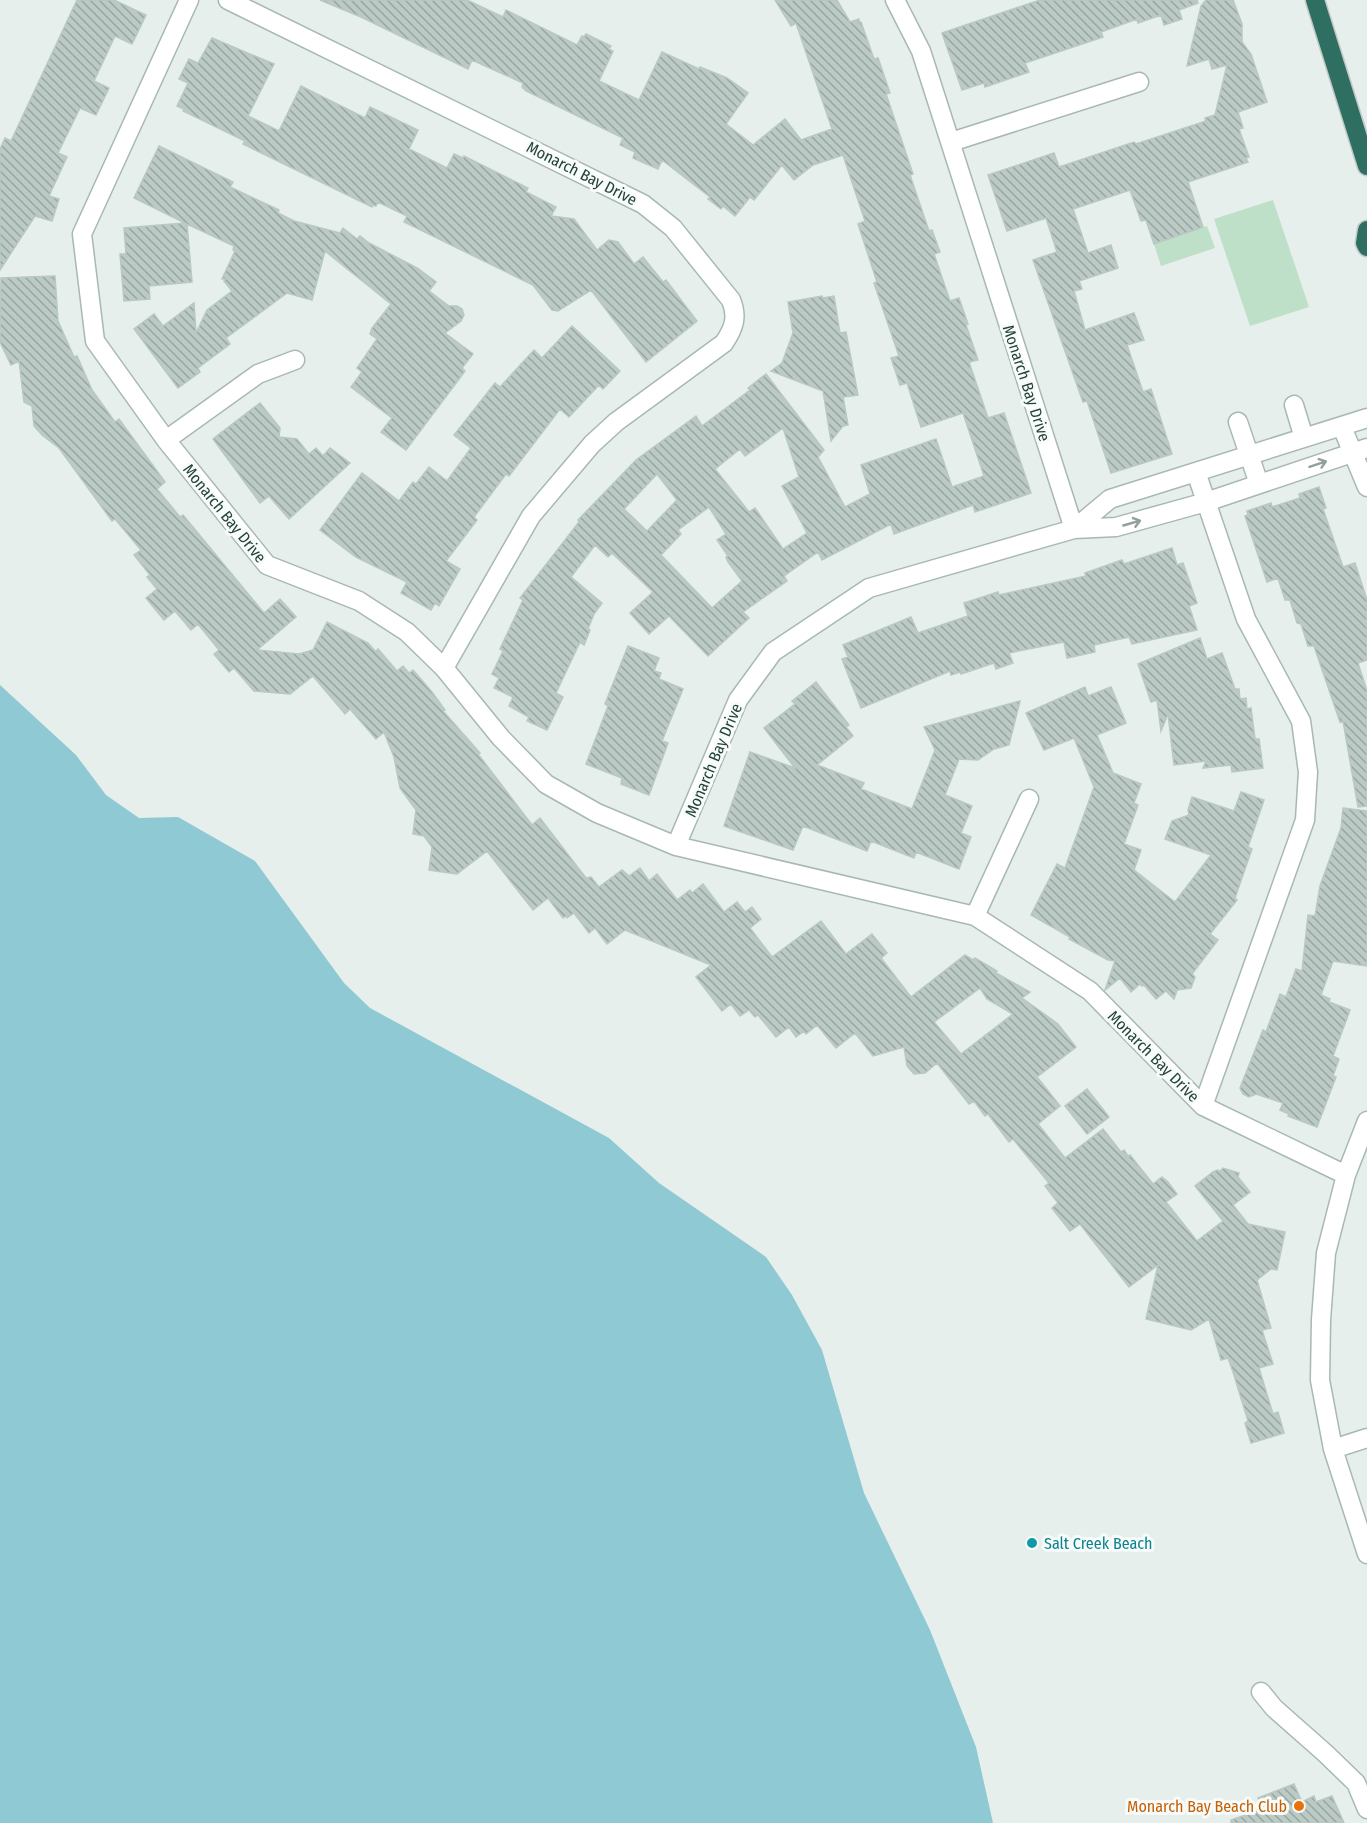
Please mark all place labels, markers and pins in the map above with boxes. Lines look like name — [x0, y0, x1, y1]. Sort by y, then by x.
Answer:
place label: Salt Creek Beach — [1044, 1534, 1153, 1553]
marker: Salt Creek Beach — [1025, 1536, 1039, 1550]
place label: Monarch Bay Beach Club — [1127, 1797, 1287, 1816]
marker: Monarch Bay Beach Club — [1292, 1799, 1306, 1813]

